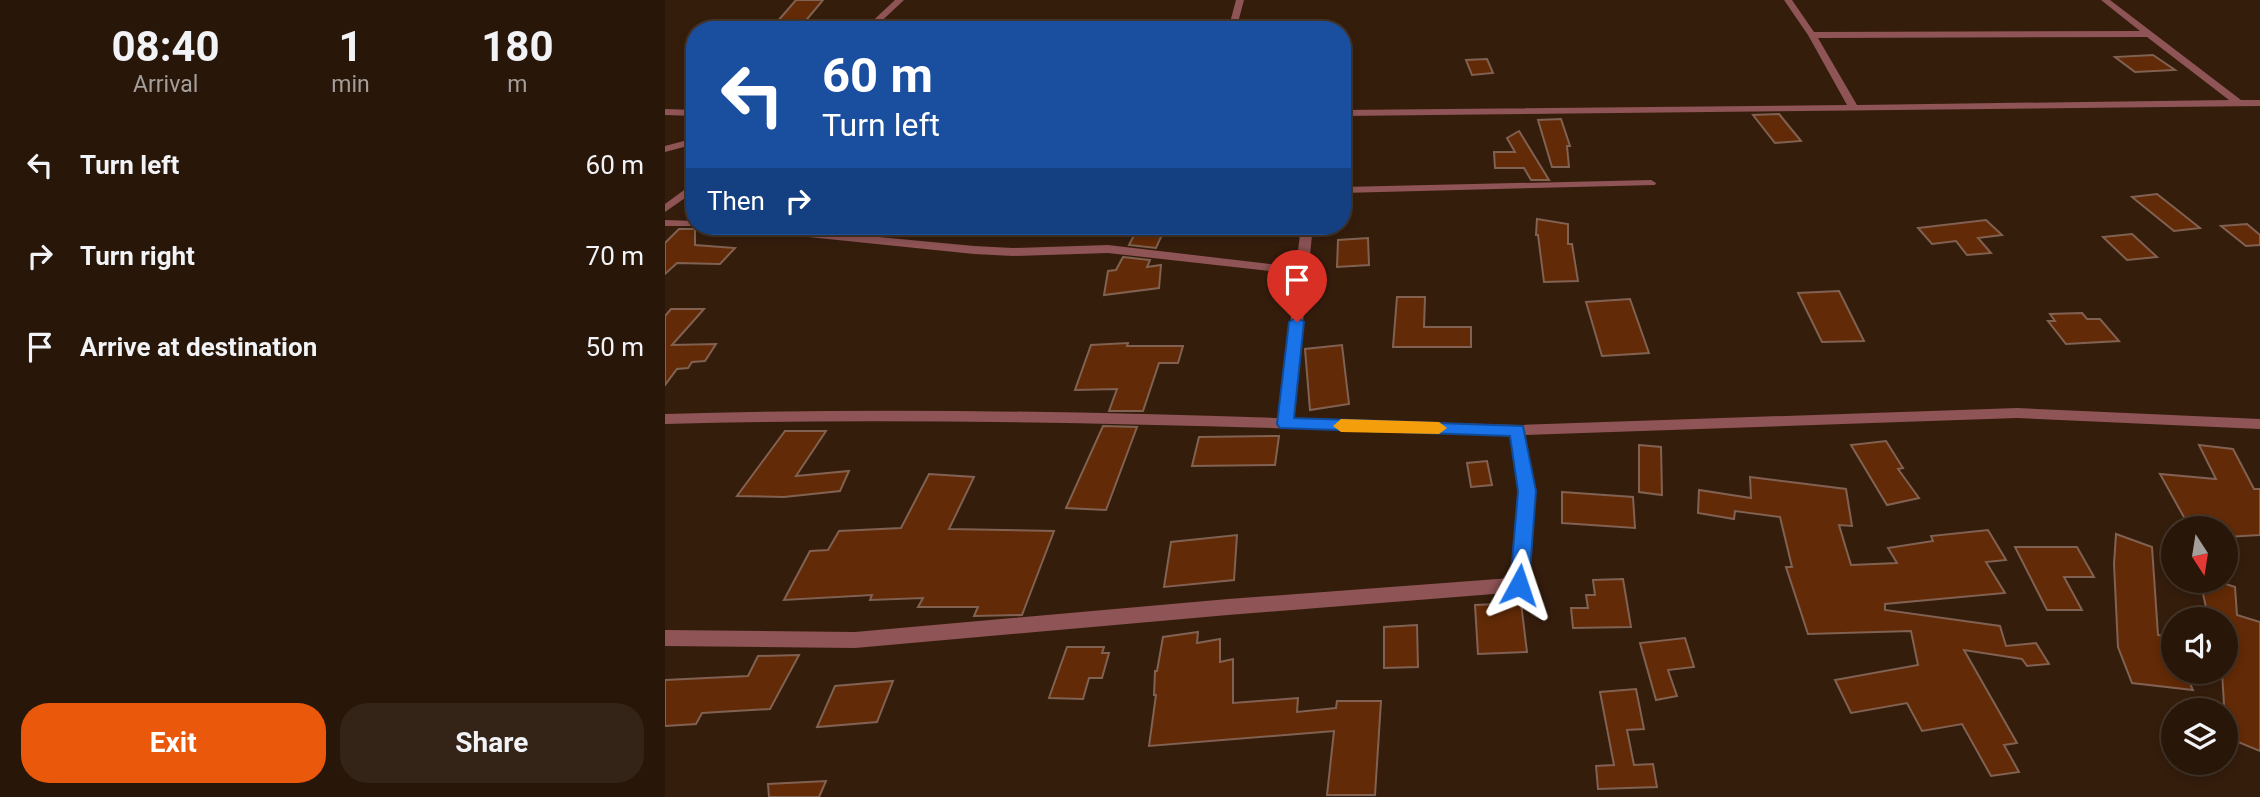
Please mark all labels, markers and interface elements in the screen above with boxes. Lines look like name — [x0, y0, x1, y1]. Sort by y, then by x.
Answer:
text: 08:40 — [112, 22, 220, 71]
text: 1 — [338, 22, 363, 71]
text: 180 — [481, 22, 554, 71]
text: 60 m — [822, 47, 933, 104]
icon: left — [707, 49, 798, 140]
text: Arrival — [133, 71, 198, 98]
text: min — [331, 71, 370, 98]
text: m — [507, 71, 527, 98]
text: Turn left — [822, 106, 940, 144]
icon: left — [21, 146, 59, 184]
text: Turn left — [80, 150, 179, 180]
text: 60 m — [586, 150, 644, 180]
icon: right — [779, 182, 817, 220]
text: Then — [707, 186, 765, 216]
icon: right — [21, 237, 59, 275]
text: Turn right — [80, 241, 195, 271]
text: 70 m — [586, 241, 644, 271]
pin — [1267, 250, 1327, 322]
icon: arrive — [1278, 261, 1316, 299]
icon: arrive — [21, 328, 59, 366]
text: Arrive at destination — [80, 332, 317, 362]
text: 50 m — [586, 332, 644, 362]
north arrow — [2161, 516, 2238, 593]
map controls — [2161, 516, 2238, 775]
position arrow — [1482, 548, 1556, 622]
button: sound — [2161, 607, 2238, 684]
button: layers — [2161, 698, 2238, 775]
button: Exit — [21, 703, 326, 783]
button: Share — [340, 703, 644, 783]

